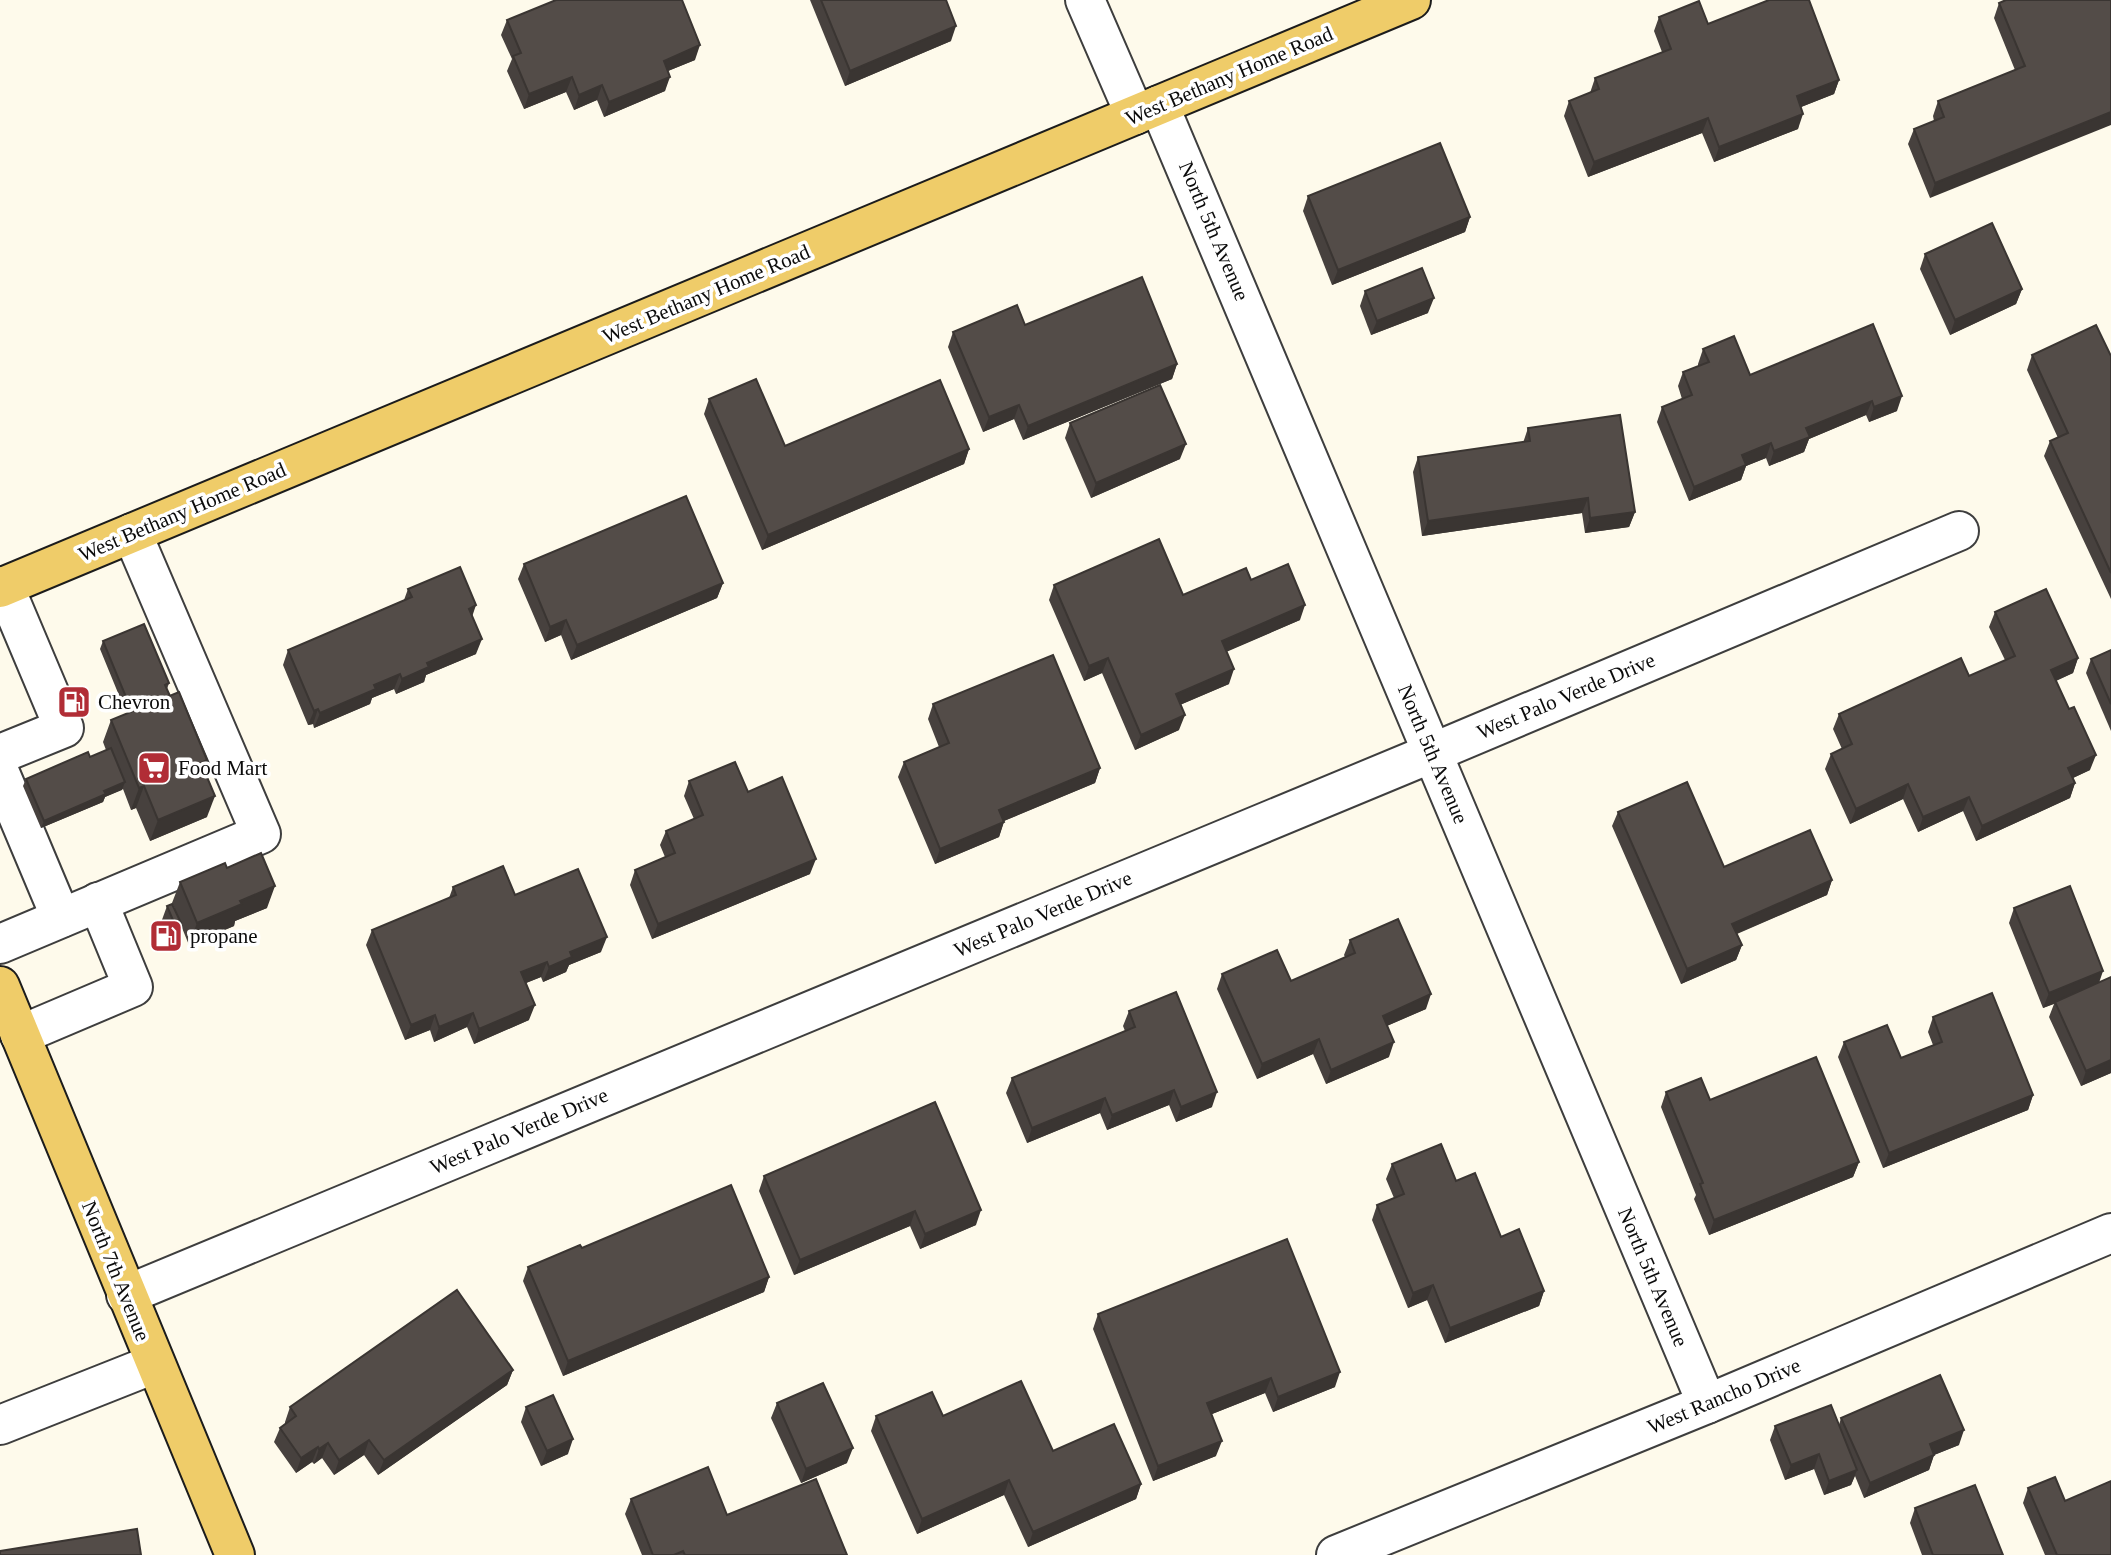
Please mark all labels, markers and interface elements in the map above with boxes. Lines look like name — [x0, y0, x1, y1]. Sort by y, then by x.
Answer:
street label: West Bethany Home Road — [1122, 21, 1337, 131]
street label: North 5th Avenue — [1174, 158, 1254, 304]
street label: West Bethany Home Road — [599, 239, 814, 349]
street label: West Bethany Home Road — [75, 457, 290, 567]
street label: West Palo Verde Drive — [1473, 648, 1659, 744]
street label: North 5th Avenue — [1393, 681, 1473, 827]
fuel station icon: Chevron — [55, 683, 93, 721]
place label: Chevron — [98, 690, 171, 714]
supermarket icon: Food Mart — [135, 749, 173, 787]
place label: Food Mart — [178, 756, 267, 780]
street label: West Palo Verde Drive — [950, 866, 1136, 962]
fuel station icon: propane — [147, 917, 185, 955]
place label: propane — [190, 924, 258, 948]
street label: West Palo Verde Drive — [426, 1083, 612, 1179]
street label: North 7th Avenue — [77, 1197, 155, 1345]
street label: North 5th Avenue — [1613, 1204, 1693, 1350]
street label: West Rancho Drive — [1644, 1353, 1804, 1439]

